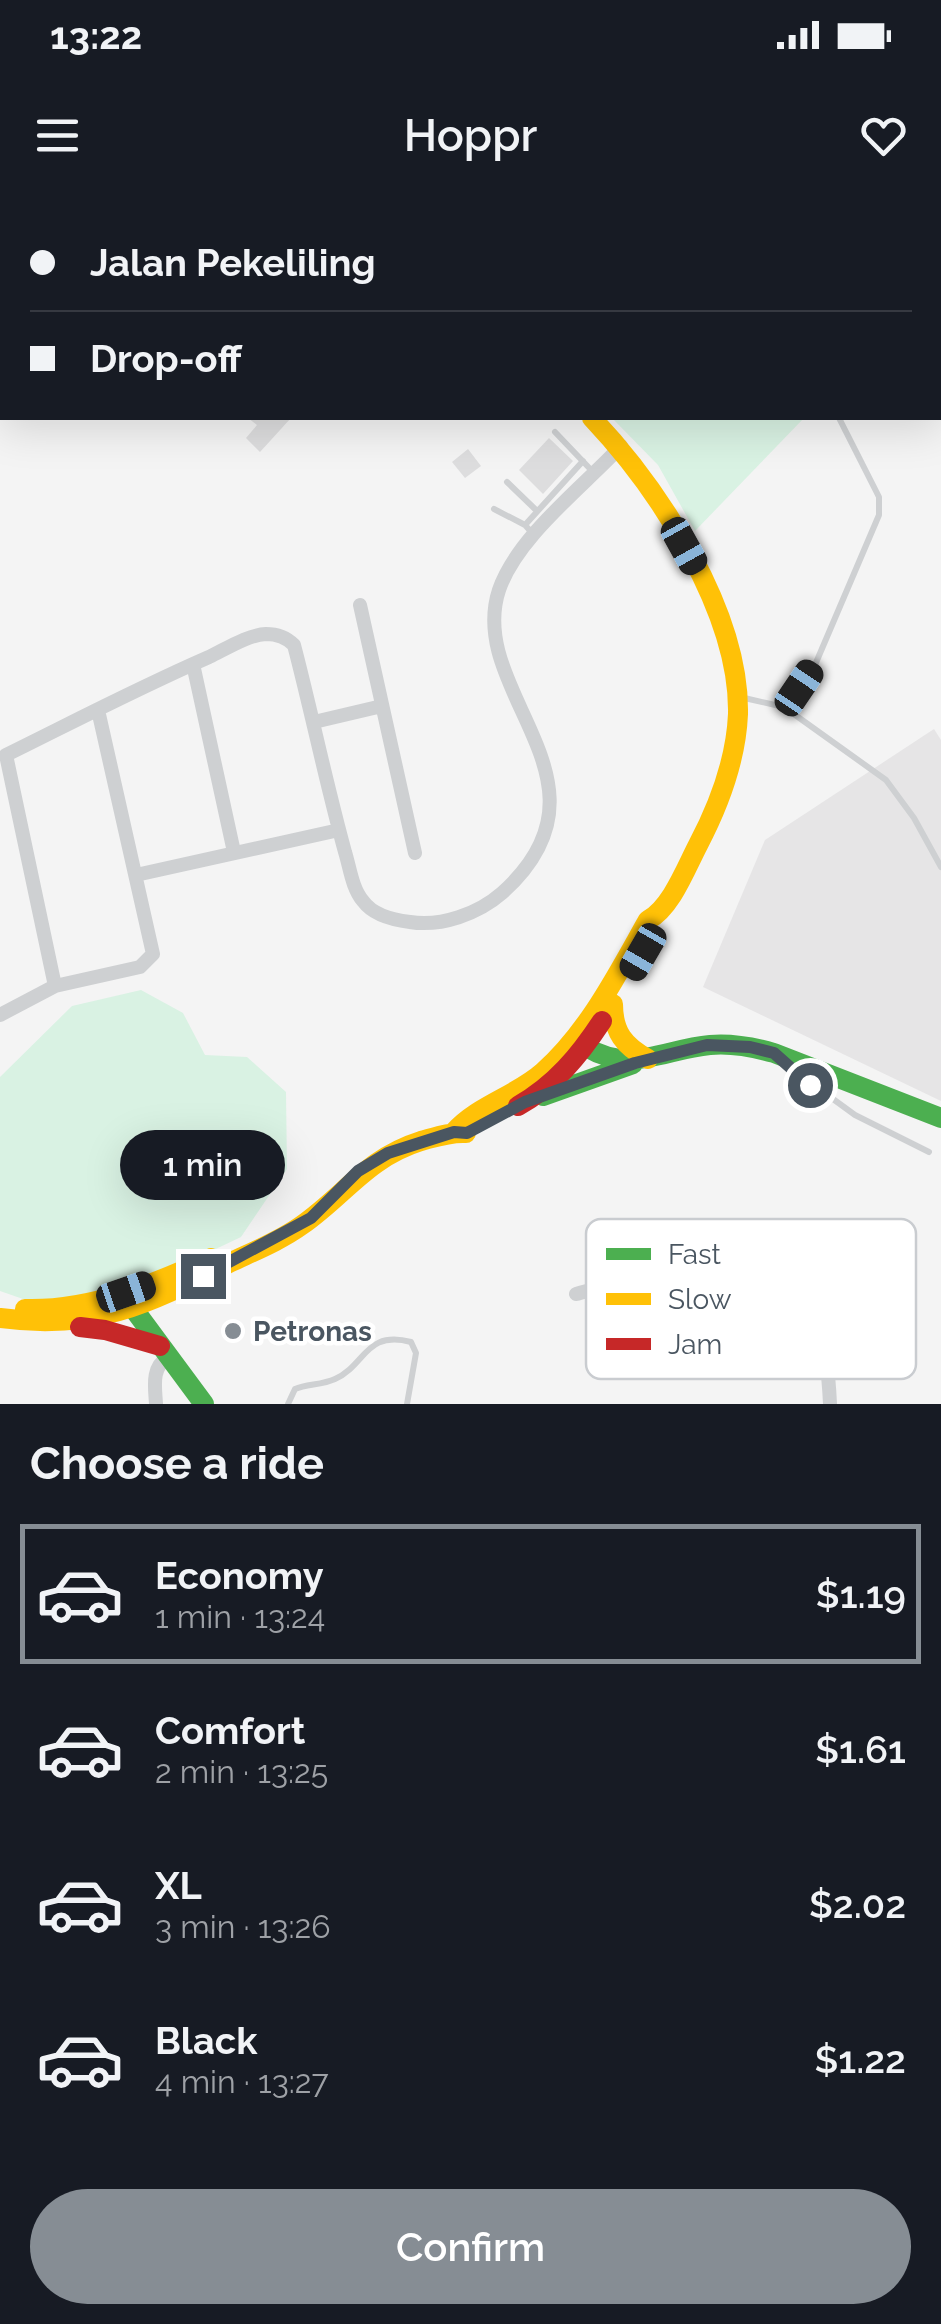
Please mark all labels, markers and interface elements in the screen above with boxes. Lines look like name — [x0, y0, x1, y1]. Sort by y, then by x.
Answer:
text: 13:22 — [50, 13, 142, 58]
icon: menu — [30, 108, 85, 163]
icon: heart — [856, 108, 911, 163]
text: Hoppr — [404, 109, 537, 162]
text: Jalan Pekeliling — [90, 240, 376, 285]
text: Drop-off — [90, 336, 242, 381]
car — [656, 512, 712, 580]
car — [770, 655, 828, 721]
car — [615, 919, 671, 985]
route start — [788, 1063, 833, 1108]
callout: 1 min — [120, 1131, 286, 1201]
text: 1 min — [163, 1146, 242, 1183]
legend — [586, 1219, 916, 1379]
text: Fast — [668, 1238, 721, 1271]
route end — [181, 1254, 226, 1299]
car — [93, 1268, 159, 1316]
text: Slow — [668, 1283, 732, 1316]
place label: Petronas — [253, 1315, 372, 1348]
marker: Petronas — [222, 1320, 244, 1342]
text: Jam — [668, 1328, 722, 1361]
text: Choose a ride — [30, 1437, 324, 1490]
icon: car — [35, 1549, 125, 1639]
text: Economy — [155, 1553, 324, 1598]
text: $1.19 — [816, 1572, 906, 1617]
text: 1 min · 13:24 — [155, 1598, 325, 1635]
icon: car — [35, 1704, 125, 1794]
text: Comfort — [155, 1708, 305, 1753]
text: $1.61 — [815, 1727, 906, 1772]
text: 2 min · 13:25 — [155, 1753, 328, 1790]
icon: car — [35, 1859, 125, 1949]
text: XL — [155, 1863, 202, 1908]
text: $2.02 — [809, 1882, 906, 1927]
text: 3 min · 13:26 — [155, 1908, 330, 1945]
icon: car — [35, 2014, 125, 2104]
text: Black — [155, 2018, 257, 2063]
text: $1.22 — [814, 2037, 906, 2082]
text: 4 min · 13:27 — [155, 2063, 329, 2100]
button: Confirm — [30, 2189, 911, 2304]

